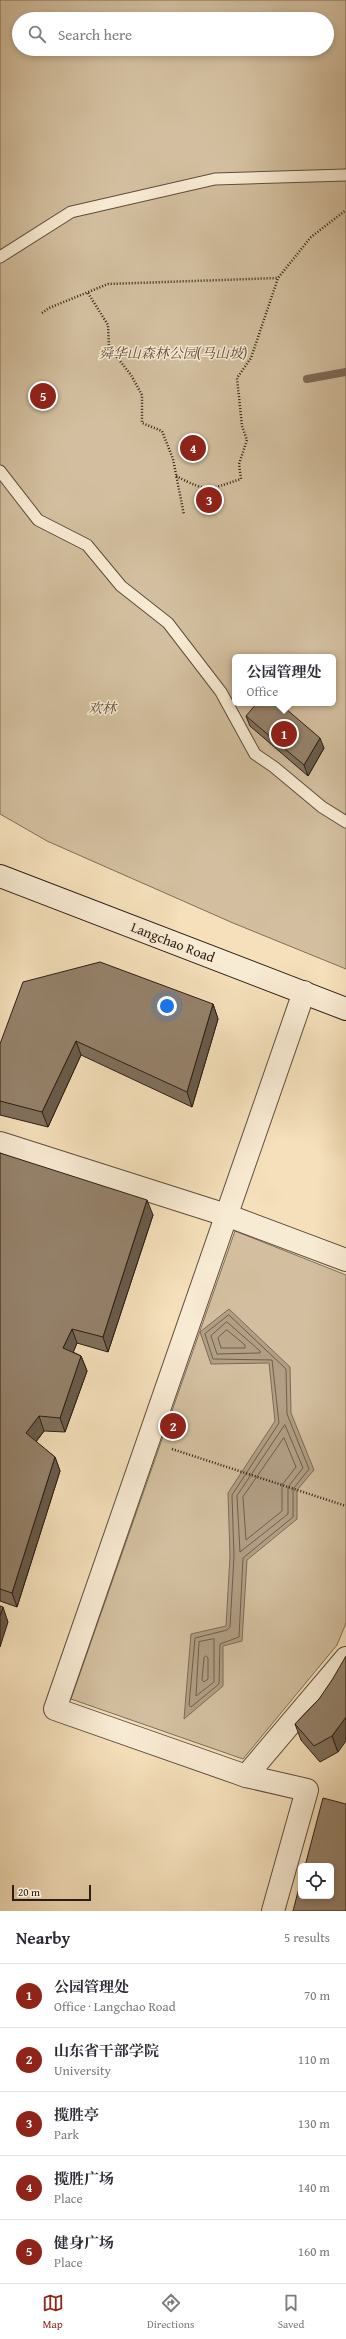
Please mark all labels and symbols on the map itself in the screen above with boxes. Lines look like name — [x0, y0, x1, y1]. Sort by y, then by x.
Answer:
park label: 舜华山森林公园(马山坡) — [99, 343, 247, 363]
pin: 5 — [30, 381, 56, 411]
pin: 4 — [180, 433, 206, 463]
pin: 3 — [196, 485, 222, 515]
park label: 欢林 — [88, 698, 118, 718]
pin: 1 — [271, 719, 297, 749]
street label: Langchao Road — [128, 917, 218, 967]
your location — [157, 996, 177, 1016]
pin: 2 — [160, 1411, 186, 1441]
scale bar — [12, 1883, 91, 1902]

